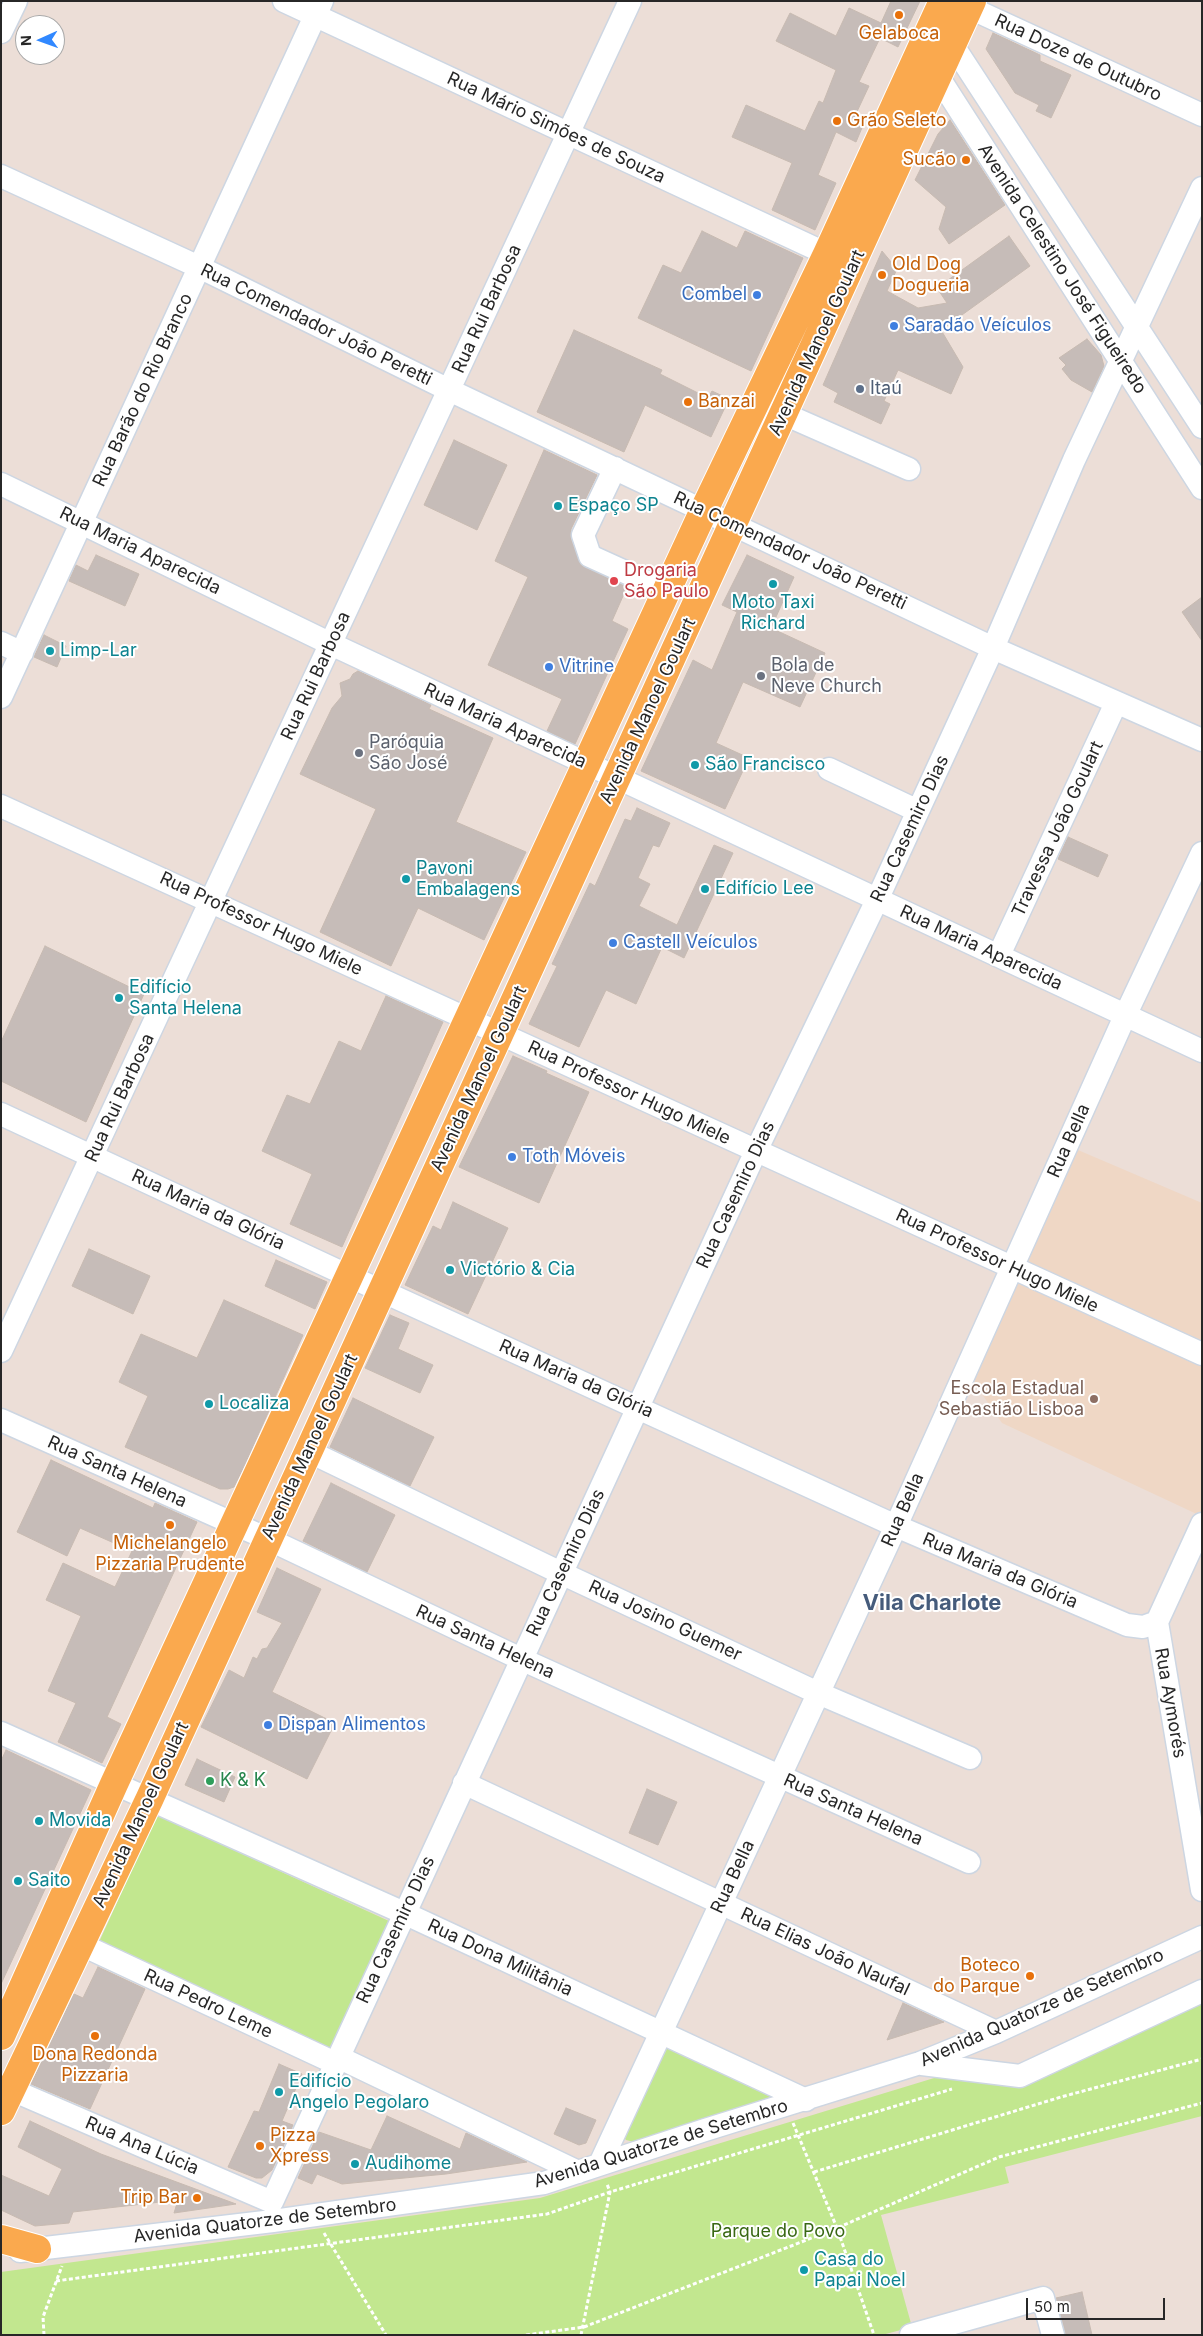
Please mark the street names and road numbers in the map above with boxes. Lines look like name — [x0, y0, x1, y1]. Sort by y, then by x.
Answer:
street label: Rua Doze de Outubro — [991, 10, 1165, 106]
street label: Rua Mário Simões de Souza — [444, 68, 668, 188]
street label: Avenida Celestino José Figueiredo — [973, 140, 1151, 398]
street label: Rua Rui Barbosa — [448, 241, 526, 377]
street label: Avenida Manoel Goulart — [764, 247, 870, 439]
street label: Rua Comendador João Peretti — [197, 259, 435, 391]
street label: Rua Barão do Rio Branco — [89, 290, 197, 490]
street label: Rua Comendador João Peretti — [670, 487, 910, 615]
street label: Rua Maria Aparecida — [56, 503, 224, 599]
street label: Rua Rui Barbosa — [277, 608, 355, 744]
street label: Avenida Manoel Goulart — [595, 615, 701, 807]
street label: Rua Maria Aparecida — [420, 679, 590, 773]
street label: Travessa João Goulart — [1008, 738, 1108, 920]
street label: Rua Casemiro Dias — [866, 752, 954, 906]
street label: Rua Professor Hugo Miele — [156, 867, 366, 981]
street label: Rua Maria Aparecida — [896, 901, 1066, 995]
street label: Avenida Manoel Goulart — [426, 983, 532, 1175]
street label: Rua Rui Barbosa — [81, 1030, 159, 1166]
street label: Rua Professor Hugo Miele — [524, 1036, 734, 1150]
street label: Rua Bella — [1043, 1101, 1095, 1181]
street label: Rua Casemiro Dias — [692, 1118, 780, 1272]
street label: Rua Maria da Glória — [128, 1165, 288, 1255]
street label: Rua Professor Hugo Miele — [892, 1204, 1102, 1318]
street label: Rua Maria da Glória — [495, 1335, 657, 1423]
street label: Avenida Manoel Goulart — [257, 1351, 363, 1543]
street label: Rua Santa Helena — [44, 1432, 190, 1512]
street label: Rua Bella — [877, 1470, 929, 1550]
street label: Rua Casemiro Dias — [522, 1486, 610, 1640]
street label: Rua Maria da Glória — [919, 1529, 1081, 1613]
street label: Rua Josino Guemer — [585, 1576, 745, 1666]
street label: Rua Santa Helena — [412, 1600, 558, 1684]
street label: Rua Aymorés — [1150, 1646, 1190, 1760]
street label: Avenida Manoel Goulart — [88, 1719, 194, 1911]
street label: Rua Santa Helena — [780, 1770, 926, 1850]
street label: Rua Bella — [707, 1837, 759, 1917]
street label: Rua Casemiro Dias — [352, 1853, 440, 2007]
street label: Rua Elias João Naufal — [737, 1903, 913, 2001]
street label: Rua Dona Militânia — [424, 1915, 576, 2001]
street label: Avenida Quatorze de Setembro — [917, 1944, 1167, 2072]
street label: Rua Pedro Leme — [140, 1965, 276, 2043]
street label: Avenida Quatorze de Setembro — [531, 2095, 791, 2193]
street label: Rua Ana Lúcia — [82, 2112, 202, 2180]
street label: Avenida Quatorze de Setembro — [132, 2194, 398, 2248]

